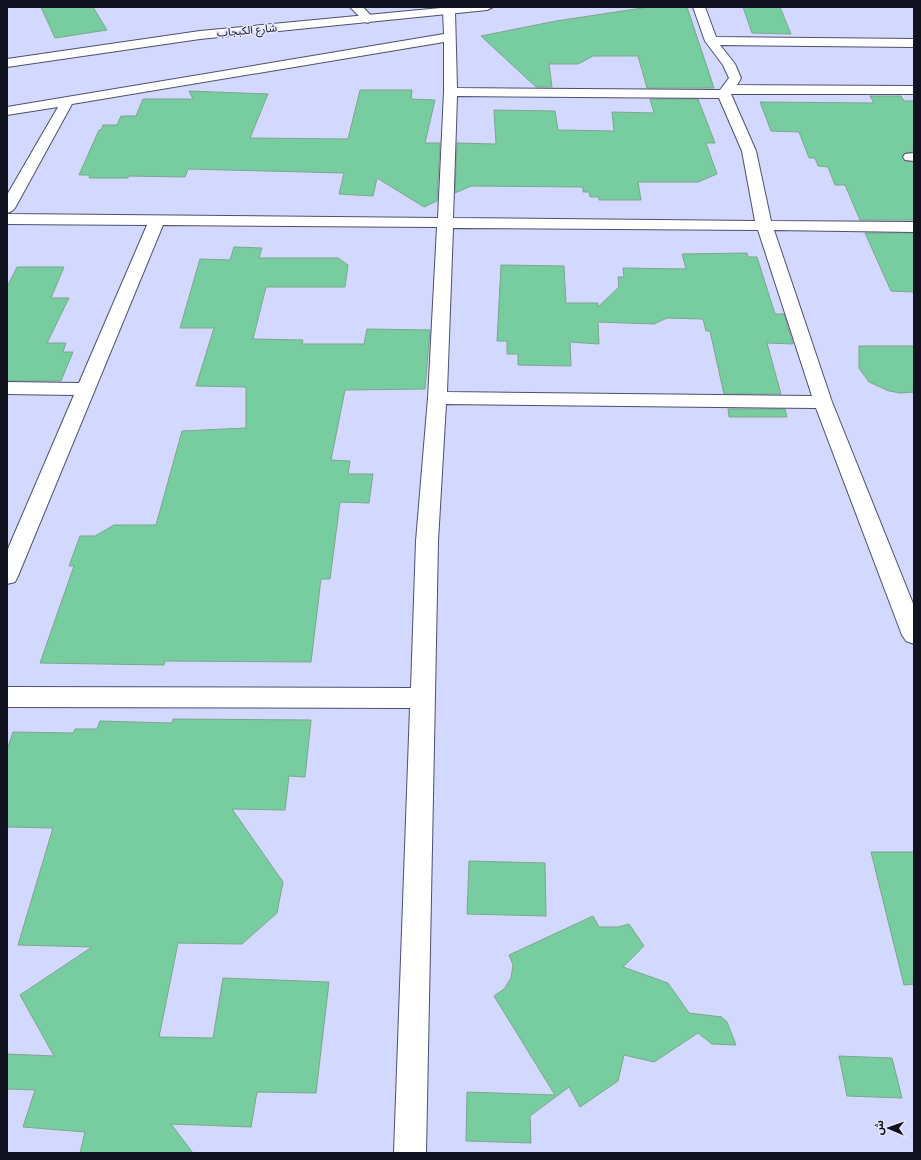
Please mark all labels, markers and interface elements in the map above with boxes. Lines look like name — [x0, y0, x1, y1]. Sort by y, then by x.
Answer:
street label: شارع الكبجاب — [216, 19, 278, 41]
north arrow — [869, 1108, 909, 1148]
text: ش — [871, 1120, 886, 1135]

